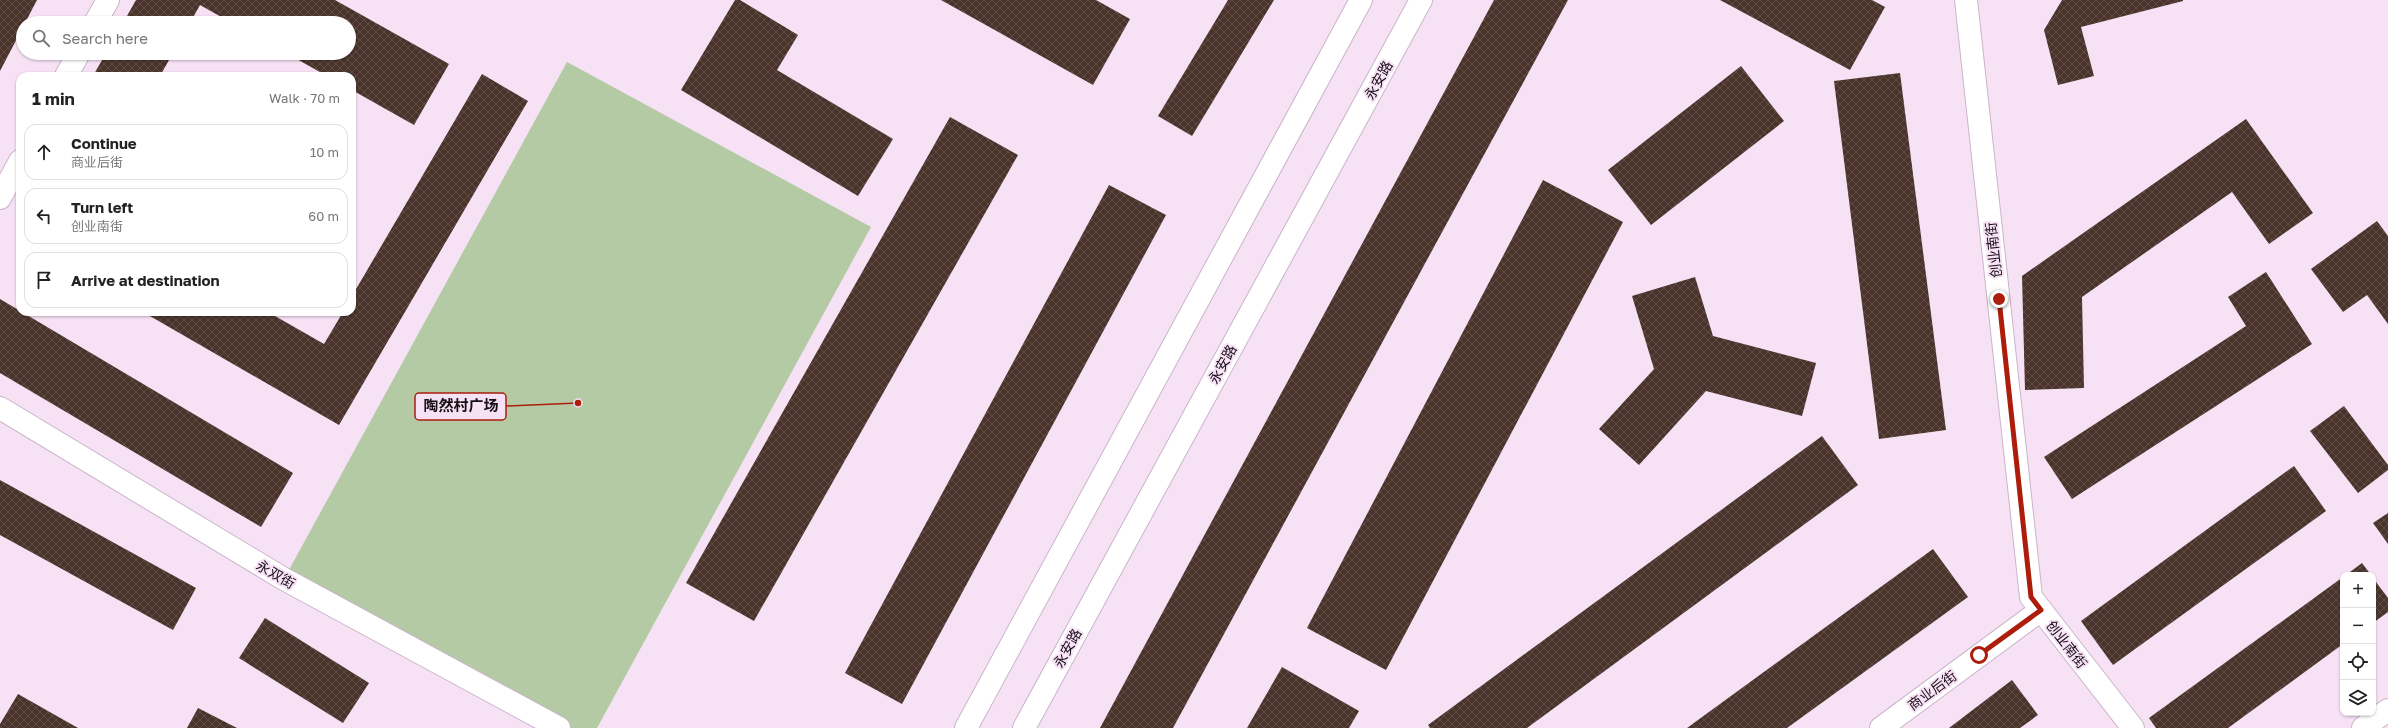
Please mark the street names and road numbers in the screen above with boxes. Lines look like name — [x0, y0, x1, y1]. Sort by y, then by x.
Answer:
street label: 永安路 — [1360, 58, 1396, 102]
street label: 创业南街 — [1982, 221, 2004, 279]
street label: 永安路 — [1204, 342, 1240, 386]
street label: 永双街 — [254, 556, 298, 592]
street label: 创业南街 — [2043, 617, 2091, 671]
street label: 永安路 — [1049, 626, 1085, 670]
street label: 商业后街 — [1904, 667, 1960, 713]

